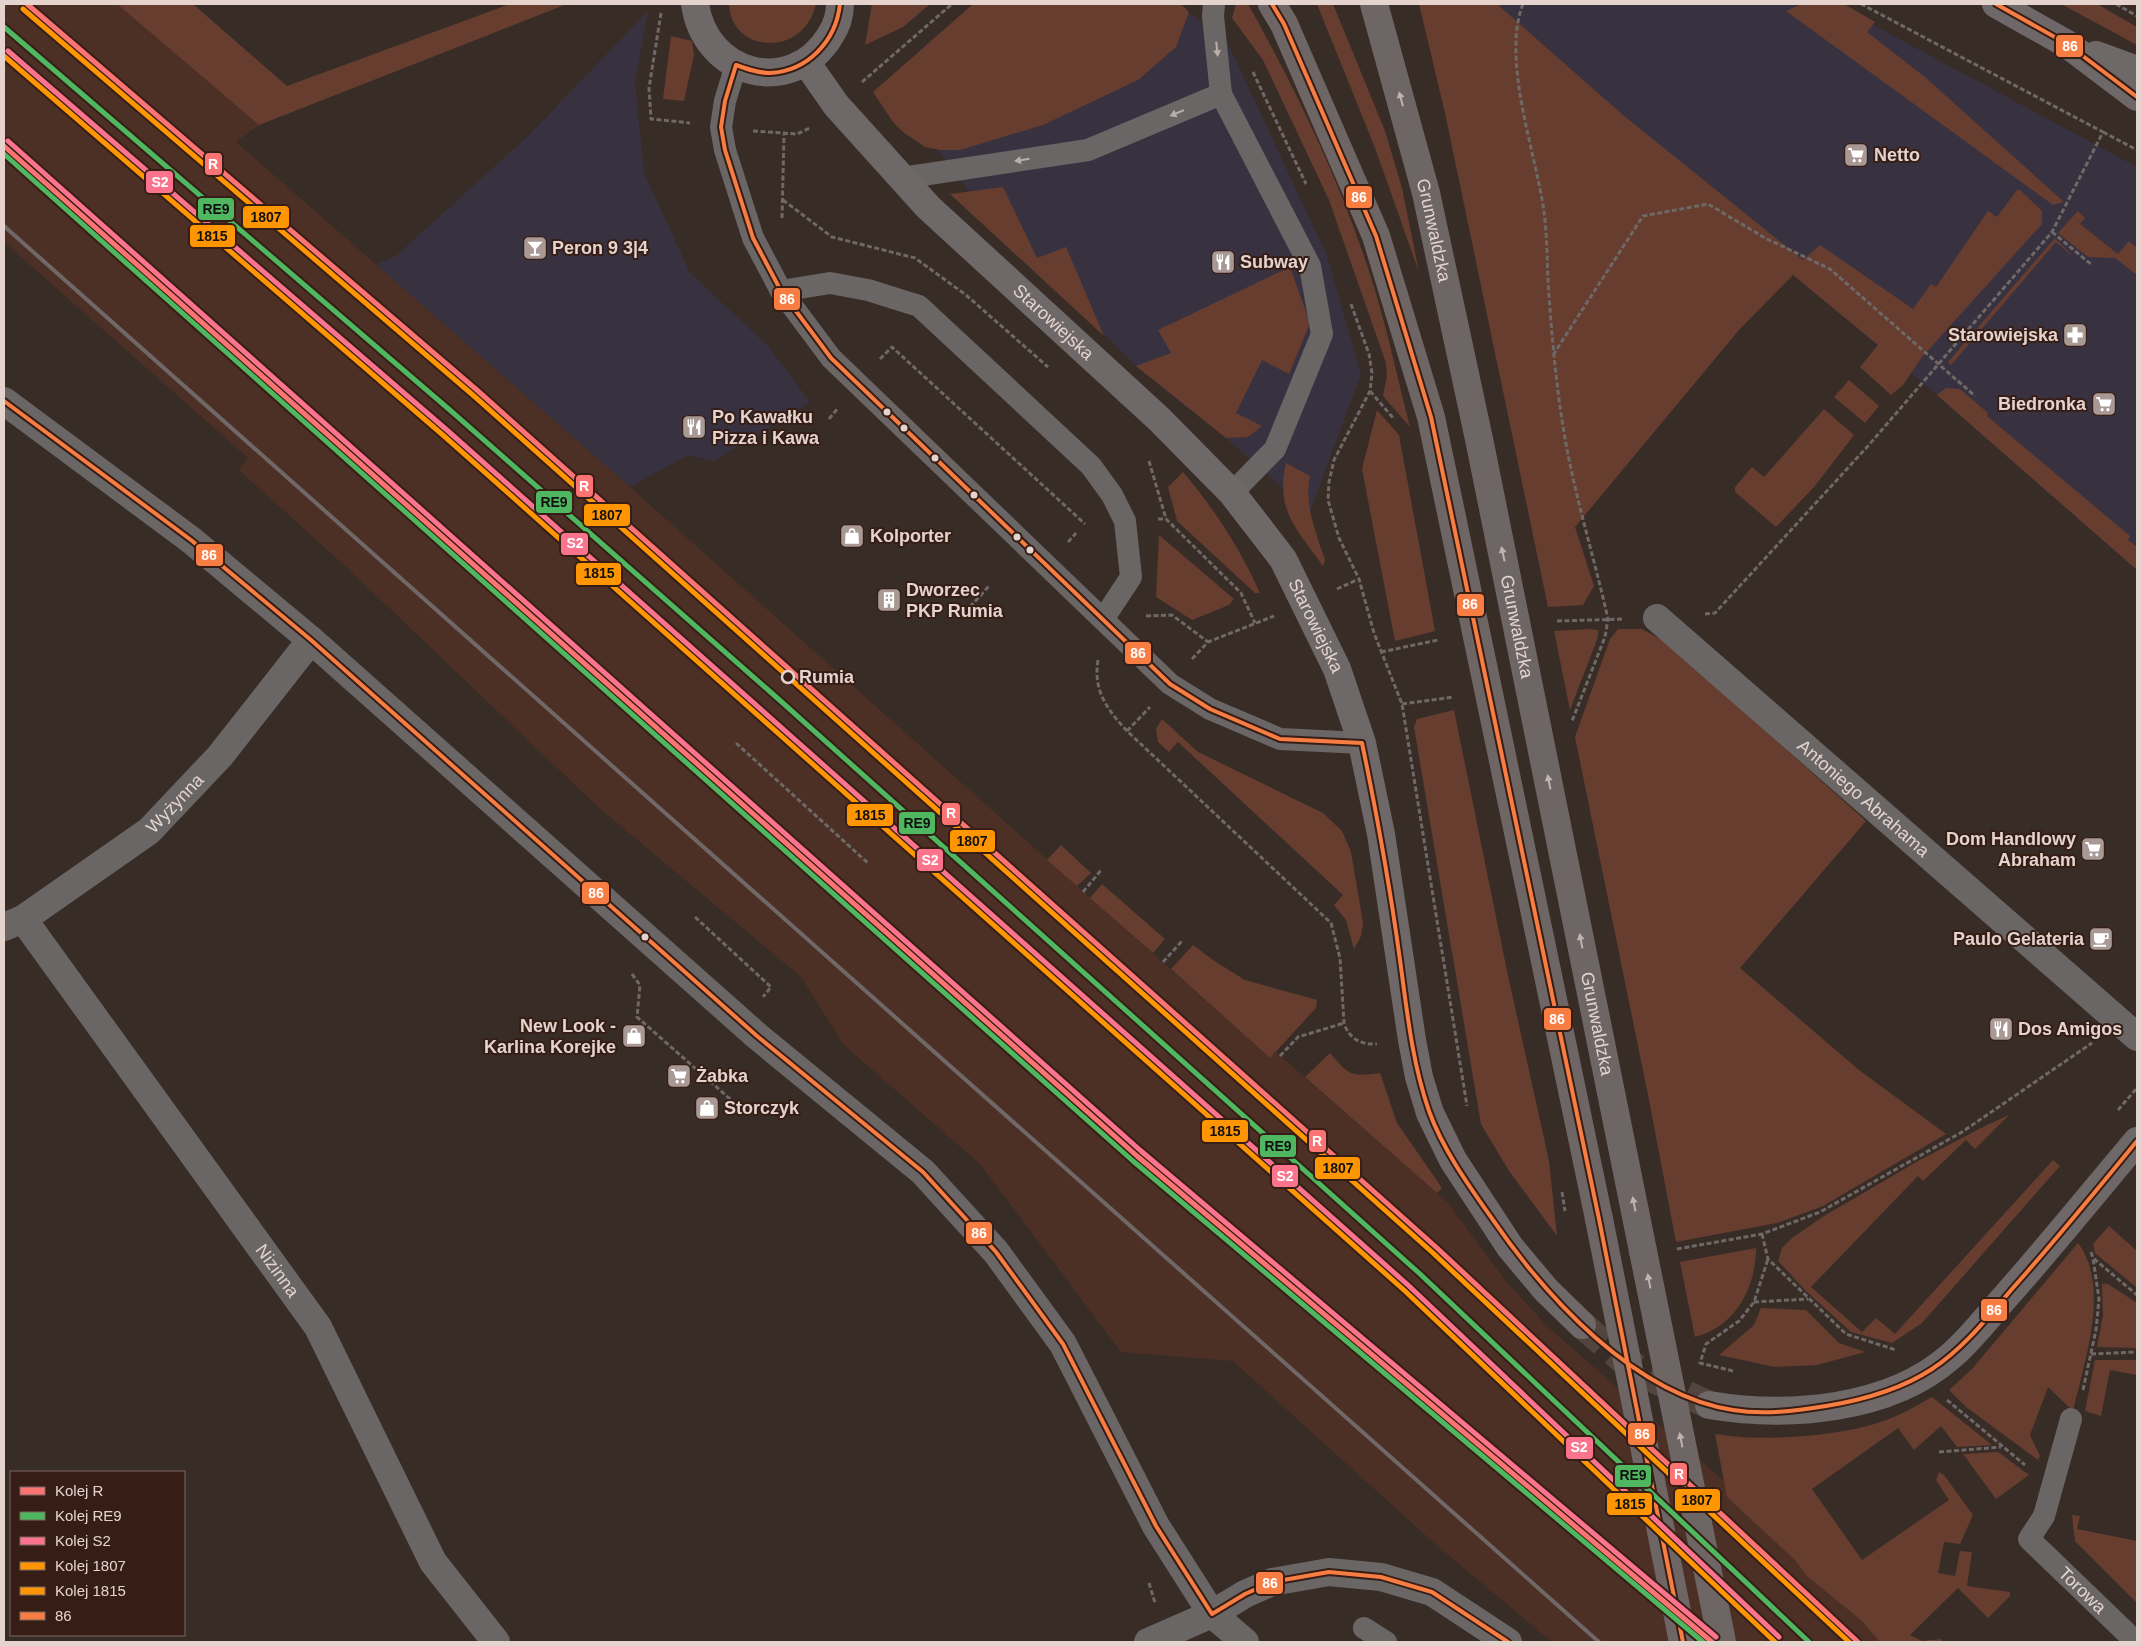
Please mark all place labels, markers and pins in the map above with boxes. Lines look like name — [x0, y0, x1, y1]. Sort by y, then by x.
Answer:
supermarket icon: Netto — [1843, 142, 1869, 168]
place label: Netto — [1874, 145, 1920, 165]
bar icon: Peron 9 3|4 — [522, 235, 548, 261]
place label: Peron 9 3|4 — [552, 238, 648, 258]
restaurant icon: Subway — [1210, 249, 1236, 275]
place label: Subway — [1240, 252, 1308, 272]
pharmacy icon: Starowiejska — [2062, 322, 2088, 348]
place label: Starowiejska — [1948, 325, 2059, 345]
supermarket icon: Biedronka — [2091, 391, 2117, 417]
place label: Biedronka — [1998, 394, 2087, 414]
place label: Po Kawałku Pizza i Kawa — [712, 407, 820, 448]
unlabelled marker — [882, 407, 892, 417]
restaurant icon: Po Kawałku Pizza i Kawa — [681, 414, 707, 440]
unlabelled marker — [899, 423, 909, 433]
unlabelled marker — [930, 453, 940, 463]
unlabelled marker — [969, 490, 979, 500]
shop icon: Kolporter — [839, 523, 865, 549]
place label: Kolporter — [870, 526, 951, 546]
unlabelled marker — [1012, 532, 1022, 542]
unlabelled marker — [1025, 545, 1035, 555]
place label: Dworzec PKP Rumia — [906, 580, 1004, 621]
building icon: Dworzec PKP Rumia — [876, 587, 902, 613]
place label: Rumia — [799, 667, 855, 687]
marker: Rumia — [781, 670, 795, 684]
place label: Dom Handlowy Abraham — [1946, 829, 2076, 870]
supermarket icon: Dom Handlowy Abraham — [2080, 836, 2106, 862]
cafe icon: Paulo Gelateria — [2088, 926, 2114, 952]
place label: Paulo Gelateria — [1953, 929, 2085, 949]
unlabelled marker — [640, 932, 650, 942]
place label: New Look - Karlina Korejke — [484, 1016, 616, 1057]
restaurant icon: Dos Amigos — [1988, 1016, 2014, 1042]
place label: Dos Amigos — [2018, 1019, 2122, 1039]
shop icon: New Look - Karlina Korejke — [621, 1023, 647, 1049]
supermarket icon: Żabka — [666, 1063, 692, 1089]
place label: Żabka — [696, 1066, 749, 1086]
shop icon: Storczyk — [694, 1095, 720, 1121]
place label: Storczyk — [724, 1098, 800, 1118]

